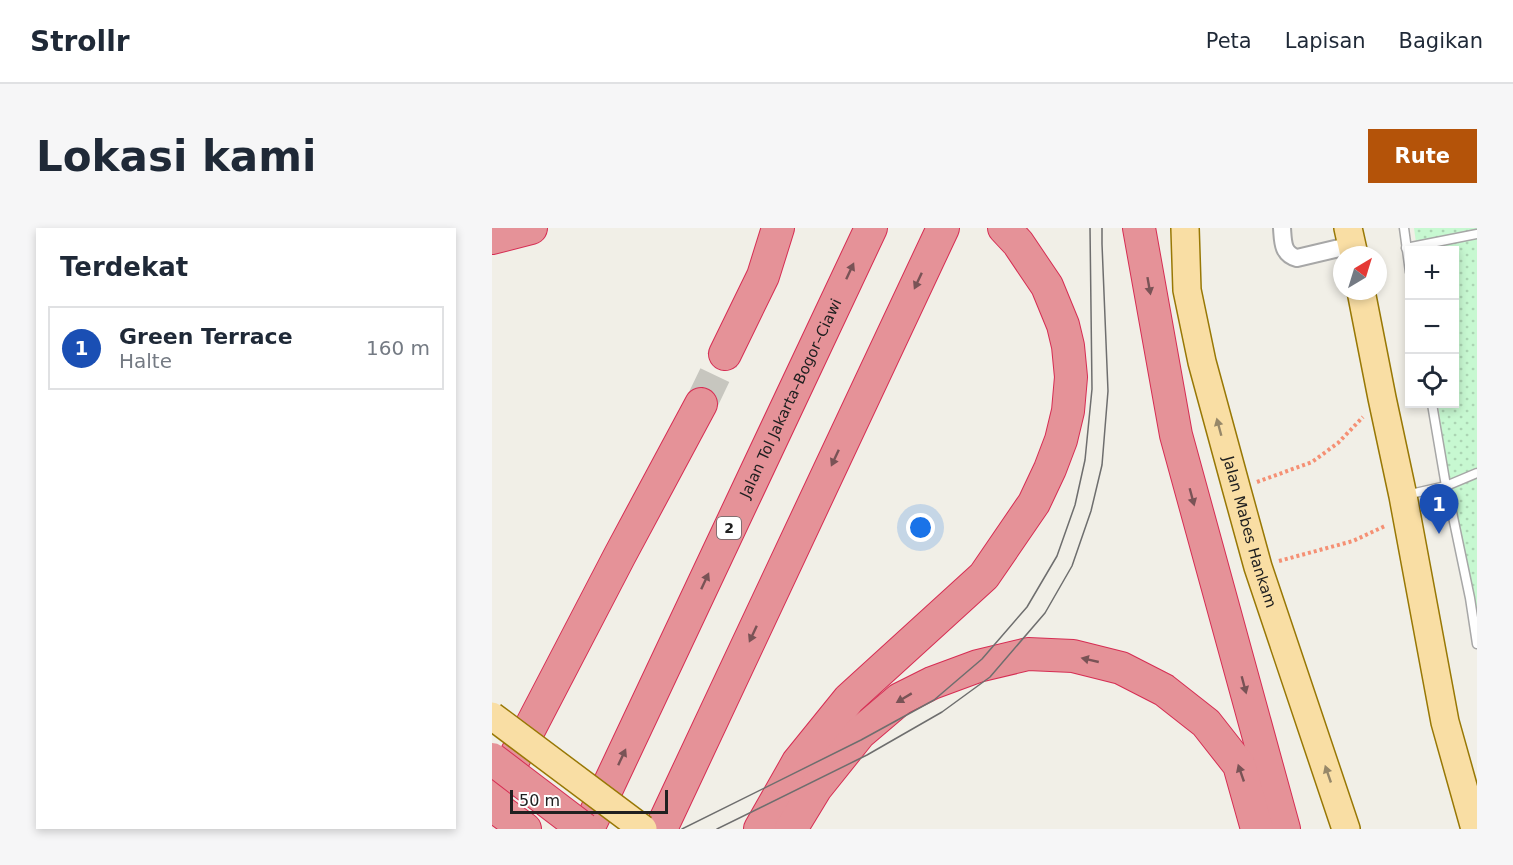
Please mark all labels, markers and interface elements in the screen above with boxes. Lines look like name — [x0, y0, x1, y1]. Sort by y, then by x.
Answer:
text: Strollr — [30, 25, 130, 58]
text: Peta — [1206, 29, 1252, 53]
text: Lapisan — [1285, 29, 1366, 53]
text: Bagikan — [1399, 29, 1483, 53]
button: Rute — [1368, 129, 1477, 183]
text: Lokasi kami — [36, 132, 316, 181]
north arrow — [1333, 246, 1387, 300]
map controls — [1405, 246, 1459, 408]
button: + — [1405, 246, 1459, 300]
text: Terdekat — [60, 252, 188, 282]
one-way arrow — [846, 263, 855, 280]
one-way arrow — [914, 272, 923, 289]
one-way arrow — [1145, 276, 1154, 295]
street label: Jalan Tol Jakarta–Bogor–Ciawi — [736, 296, 845, 502]
button: − — [1405, 300, 1459, 354]
text: Green Terrace — [119, 324, 293, 349]
text: 1 — [75, 336, 88, 360]
text: 160 m — [366, 336, 430, 360]
text: Halte — [119, 349, 172, 373]
button: locate — [1405, 354, 1459, 408]
one-way arrow — [1214, 418, 1224, 436]
one-way arrow — [831, 449, 840, 466]
street label: Jalan Mabes Hankam — [1219, 453, 1280, 610]
pin: 1 — [1420, 484, 1458, 534]
one-way arrow — [1188, 488, 1198, 506]
your location — [906, 513, 935, 542]
road number: 2 — [717, 517, 741, 539]
one-way arrow — [700, 572, 709, 589]
one-way arrow — [748, 626, 757, 643]
one-way arrow — [1081, 655, 1099, 665]
one-way arrow — [1240, 676, 1249, 694]
one-way arrow — [896, 693, 912, 704]
one-way arrow — [617, 749, 626, 766]
one-way arrow — [1235, 764, 1245, 782]
one-way arrow — [1322, 765, 1332, 783]
scale bar — [510, 787, 668, 814]
text: 50 m — [519, 791, 560, 810]

